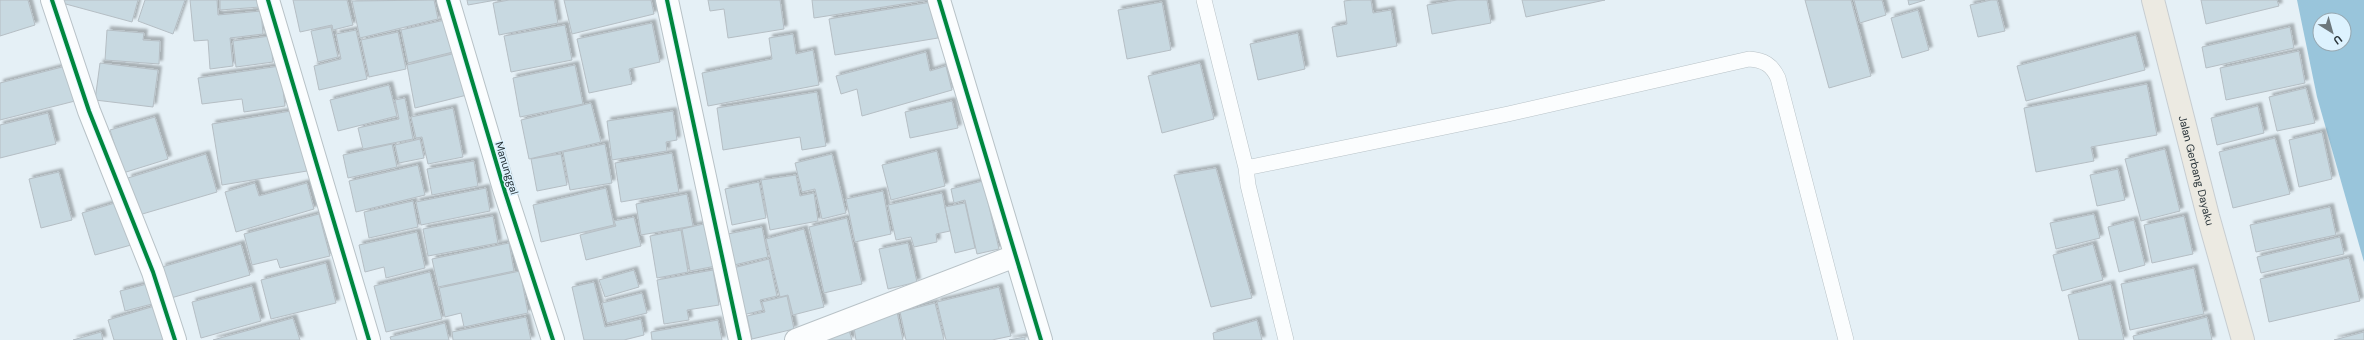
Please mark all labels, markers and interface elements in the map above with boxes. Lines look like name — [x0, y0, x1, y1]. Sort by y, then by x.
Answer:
north arrow — [2312, 12, 2352, 52]
text: U — [2331, 32, 2345, 48]
street label: Jalan Gerbang Dayaku — [2176, 114, 2217, 227]
street label: Manunggal — [492, 140, 522, 196]

